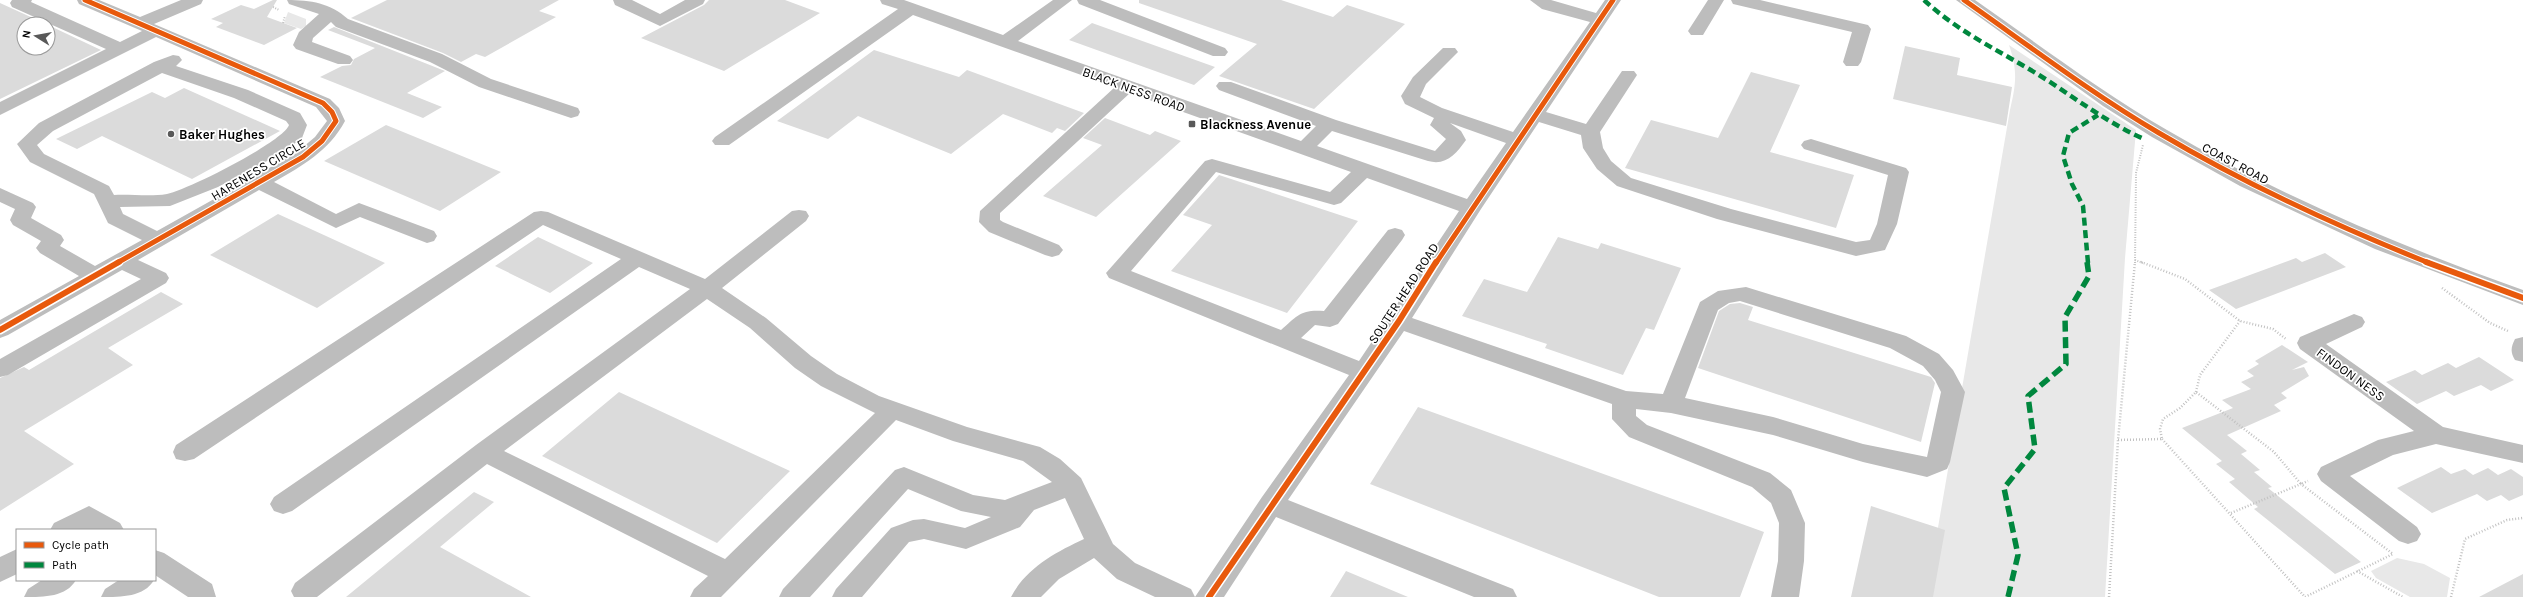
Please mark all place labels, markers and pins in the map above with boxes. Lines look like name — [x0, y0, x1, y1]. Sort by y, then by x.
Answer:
place label: Blackness Avenue — [1200, 117, 1311, 132]
marker: Blackness Avenue — [1187, 119, 1197, 129]
place label: Baker Hughes — [179, 127, 265, 142]
marker: Baker Hughes — [166, 129, 176, 139]

